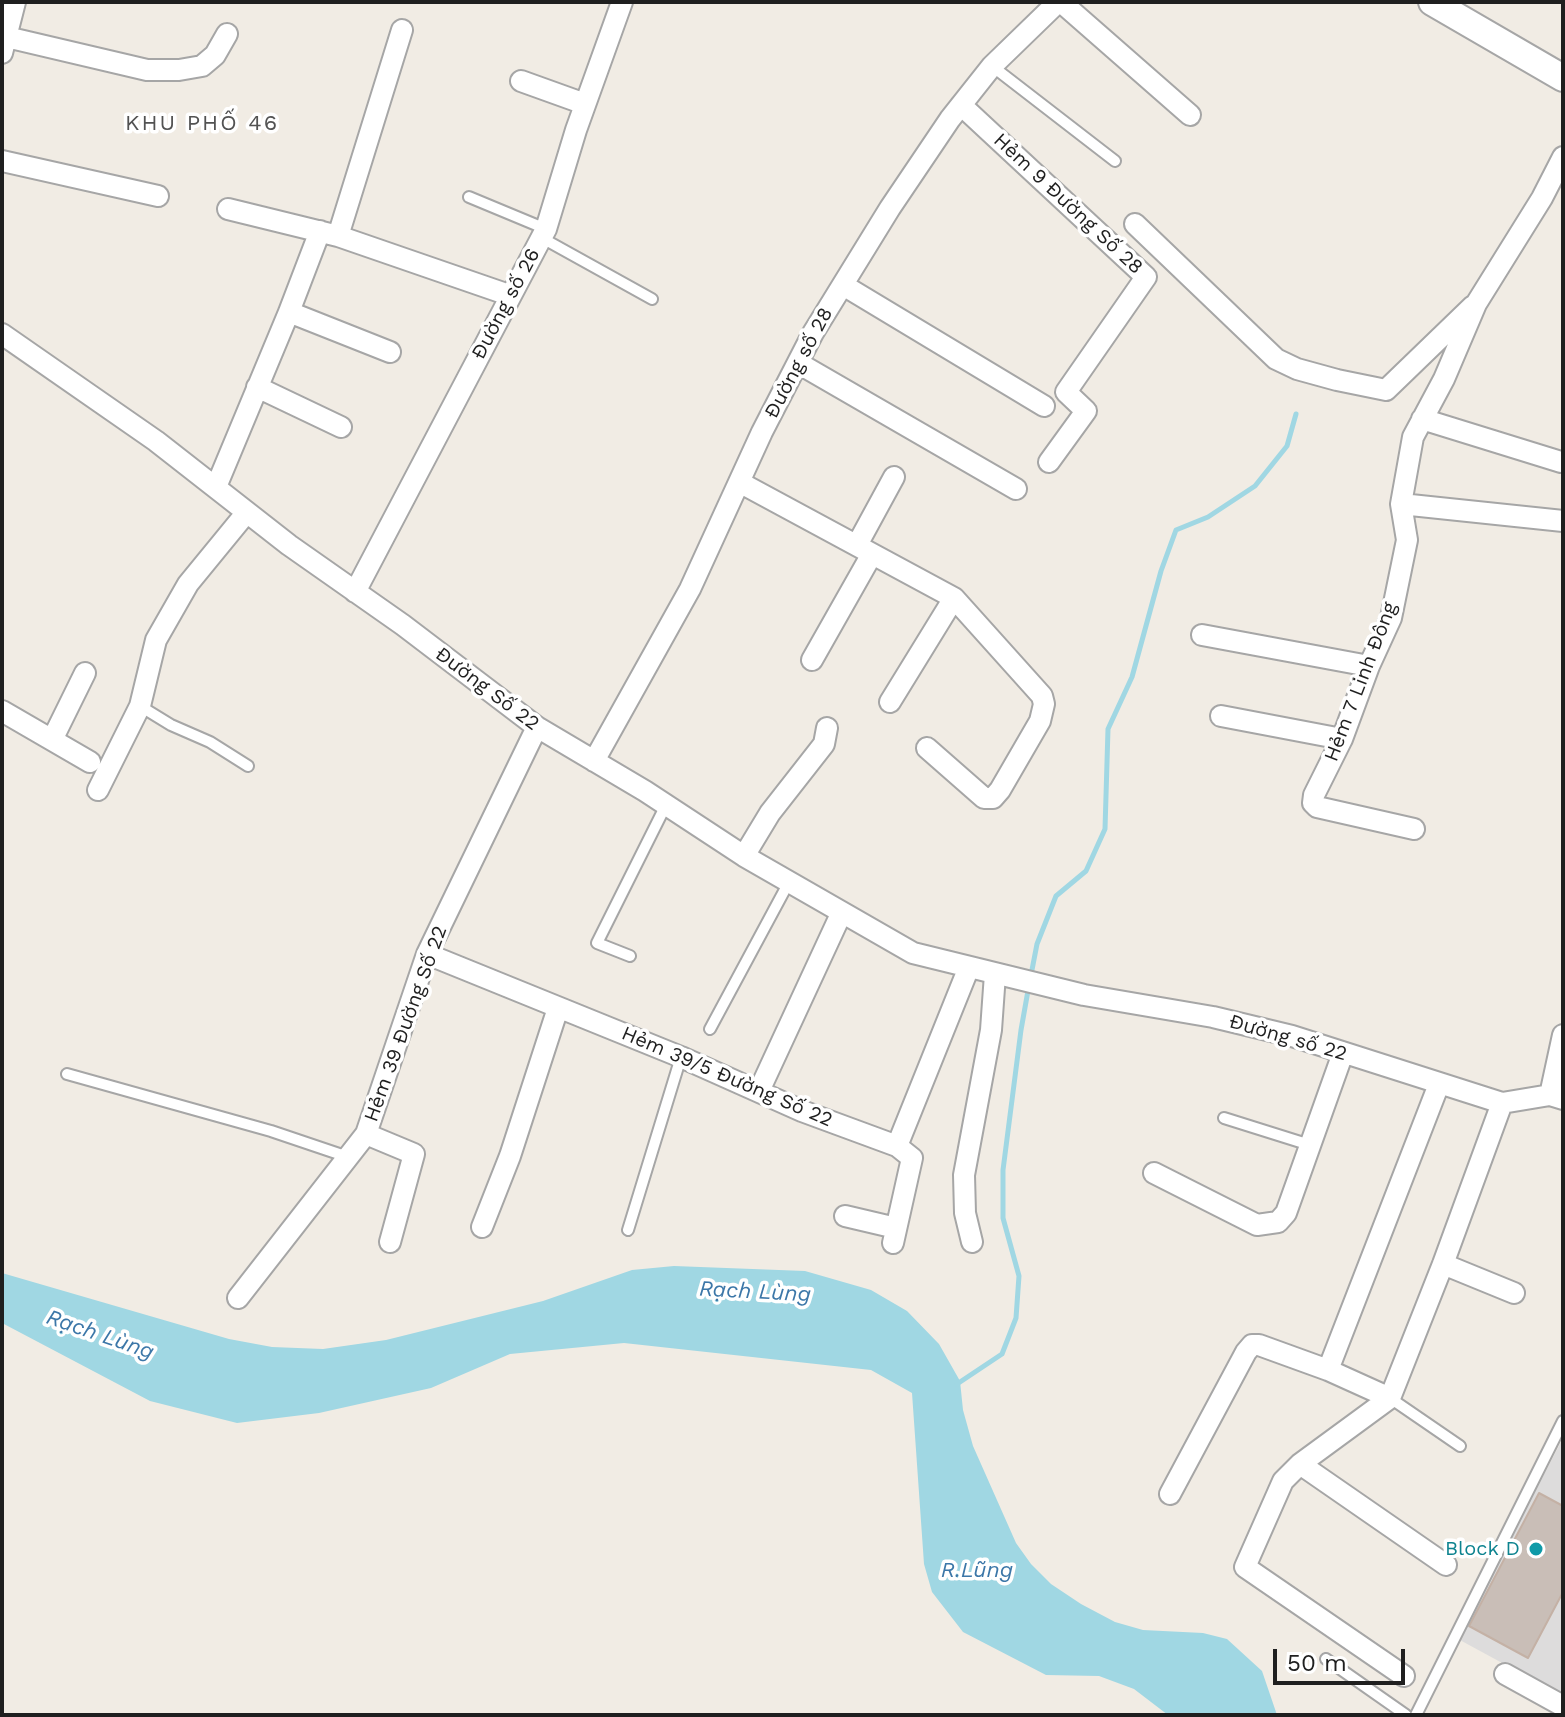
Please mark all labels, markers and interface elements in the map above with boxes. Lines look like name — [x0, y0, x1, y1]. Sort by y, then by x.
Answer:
district label: KHU PHỐ 46 — [125, 111, 279, 137]
street label: Hẻm 9 Đường Số 28 — [988, 129, 1148, 279]
street label: Đường số 26 — [467, 244, 545, 364]
street label: Đường số 28 — [760, 303, 838, 423]
street label: Hẻm 7 Linh Đông — [1320, 599, 1402, 765]
street label: Đường Số 22 — [430, 642, 544, 736]
street label: Hẻm 39 Đường Số 22 — [359, 923, 453, 1125]
street label: Đường số 22 — [1226, 1010, 1350, 1066]
street label: Hẻm 39/5 Đường Số 22 — [618, 1022, 836, 1132]
water label: Rạch Lùng — [698, 1276, 812, 1308]
water label: Rạch Lùng — [43, 1304, 157, 1366]
place label: Block D — [1445, 1537, 1520, 1561]
marker: Block D — [1527, 1540, 1545, 1558]
water label: R.Lũng — [941, 1558, 1013, 1584]
scale bar — [1277, 1633, 1409, 1683]
text: 50 m — [1287, 1649, 1347, 1677]

